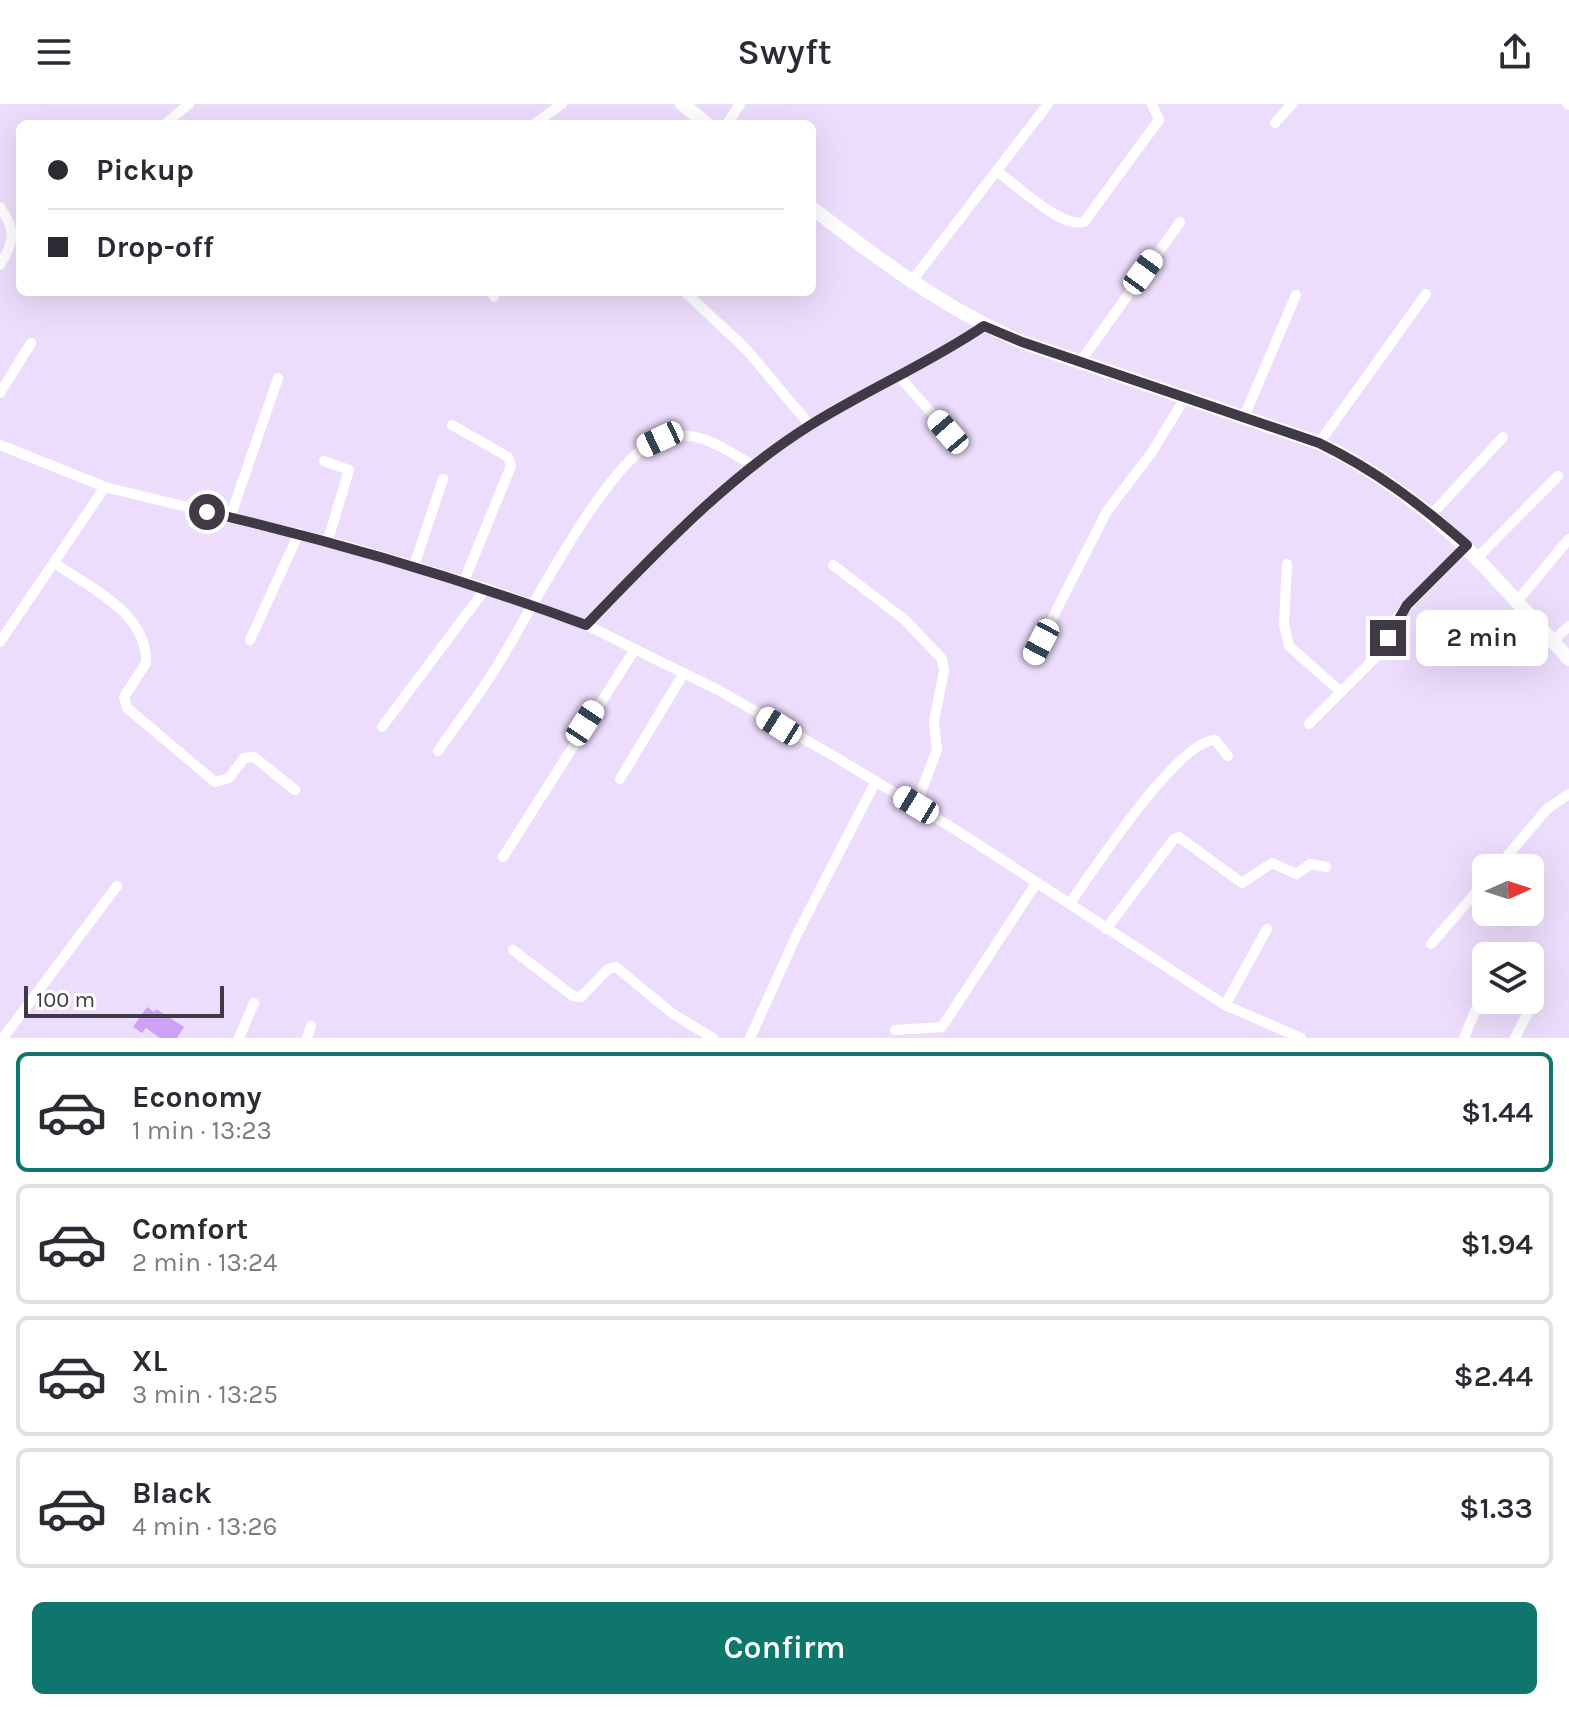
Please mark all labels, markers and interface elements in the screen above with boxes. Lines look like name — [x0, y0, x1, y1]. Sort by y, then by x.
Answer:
icon: menu — [32, 30, 76, 74]
icon: share — [1493, 30, 1537, 74]
text: Swyft — [737, 31, 832, 73]
text: Pickup — [96, 152, 194, 188]
text: Drop-off — [96, 229, 214, 265]
car — [1119, 246, 1167, 298]
car — [923, 406, 973, 458]
car — [633, 418, 687, 460]
route start — [189, 494, 225, 530]
callout: 2 min — [1416, 610, 1548, 666]
car — [1019, 615, 1063, 669]
route end — [1370, 620, 1406, 656]
text: 2 min — [1447, 622, 1517, 653]
car — [562, 696, 608, 750]
car — [752, 703, 806, 749]
car — [889, 782, 943, 828]
north arrow — [1472, 854, 1544, 926]
map controls — [1472, 854, 1544, 1014]
button: layers — [1472, 942, 1544, 1014]
scale bar — [24, 982, 224, 1018]
text: 100 m — [36, 987, 95, 1013]
icon: car — [36, 1076, 108, 1148]
text: Economy — [132, 1079, 262, 1115]
text: $1.44 — [1461, 1094, 1533, 1130]
text: 1 min · 13:23 — [132, 1115, 272, 1146]
icon: car — [36, 1208, 108, 1280]
text: Comfort — [132, 1211, 248, 1247]
text: $1.94 — [1461, 1226, 1533, 1262]
text: 2 min · 13:24 — [132, 1247, 278, 1278]
icon: car — [36, 1340, 108, 1412]
text: XL — [132, 1343, 167, 1379]
text: $2.44 — [1454, 1358, 1533, 1394]
text: 3 min · 13:25 — [132, 1379, 278, 1410]
icon: car — [36, 1472, 108, 1544]
text: Black — [132, 1475, 212, 1511]
text: $1.33 — [1459, 1490, 1533, 1526]
text: 4 min · 13:26 — [132, 1511, 277, 1542]
button: Confirm — [32, 1602, 1537, 1694]

